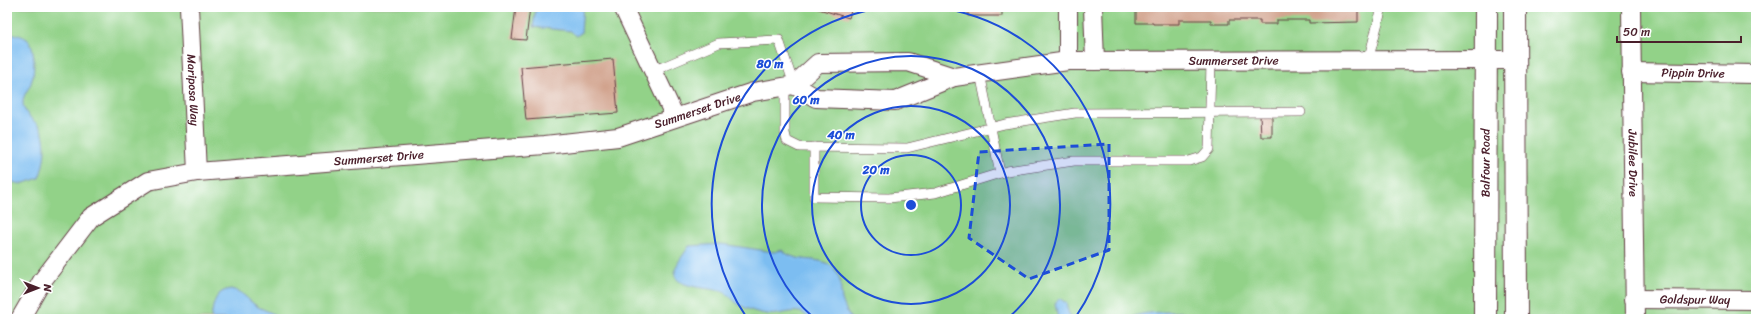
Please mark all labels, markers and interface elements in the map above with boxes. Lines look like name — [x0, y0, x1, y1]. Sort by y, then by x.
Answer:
scale bar — [1617, 18, 1741, 44]
text: 50 m — [1623, 21, 1650, 43]
street label: Summerset Drive — [1188, 50, 1279, 72]
street label: Mariposa Way — [180, 53, 206, 127]
text: 80 m — [755, 53, 784, 75]
street label: Pippin Drive — [1661, 61, 1725, 84]
street label: Summerset Drive — [651, 86, 744, 135]
text: 60 m — [792, 89, 820, 111]
text: 40 m — [826, 124, 855, 146]
street label: Balfour Road — [1474, 127, 1497, 197]
street label: Jubilee Drive — [1622, 128, 1644, 197]
street label: Summerset Drive — [333, 143, 425, 172]
text: 20 m — [862, 159, 890, 181]
centre of rings — [904, 198, 918, 212]
north arrow — [18, 268, 58, 308]
text: N — [38, 283, 57, 292]
street label: Goldspur Way — [1660, 288, 1731, 311]

